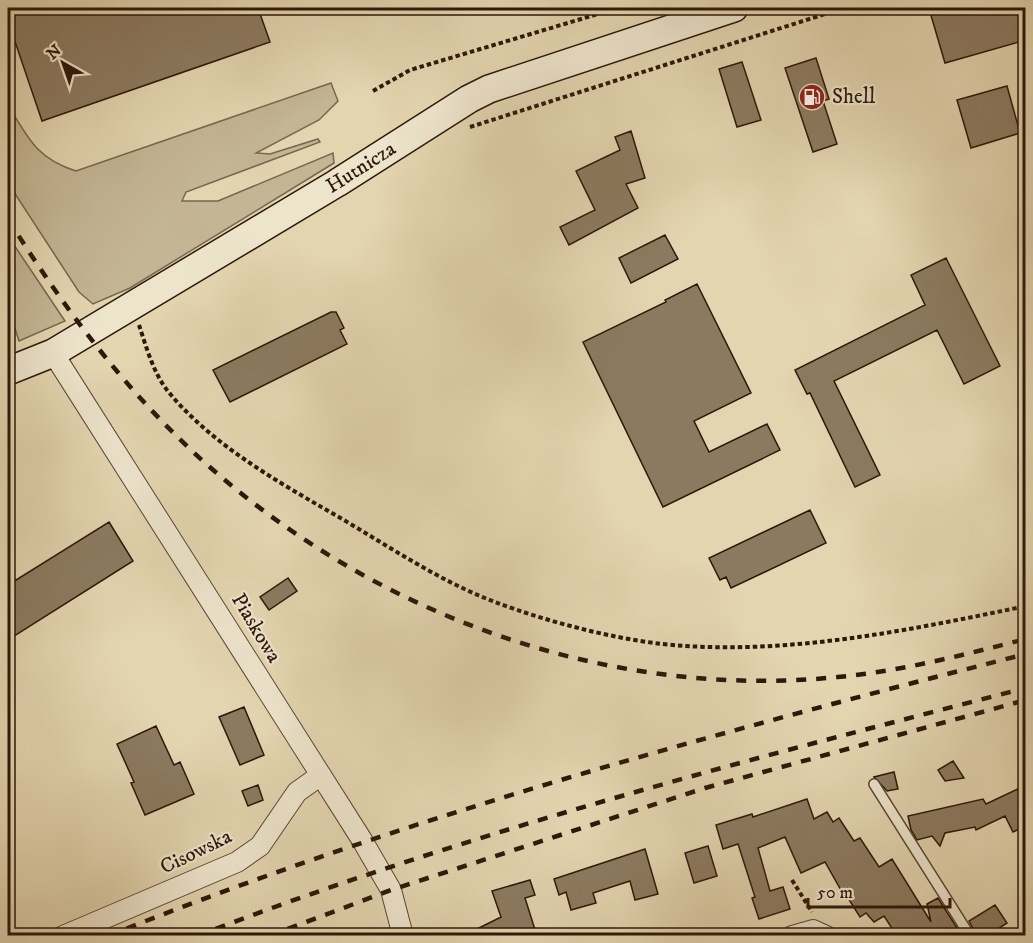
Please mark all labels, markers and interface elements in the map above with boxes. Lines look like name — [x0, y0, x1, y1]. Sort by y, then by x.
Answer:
north arrow — [33, 33, 93, 93]
text: N — [43, 40, 65, 64]
fuel station icon: Shell — [797, 82, 827, 112]
place label: Shell — [832, 84, 876, 110]
street label: Hutnicza — [321, 136, 401, 199]
street label: Piaskowa — [225, 589, 287, 667]
street label: Cisowska — [156, 824, 236, 880]
scale bar — [808, 871, 950, 909]
text: 50 m — [817, 882, 853, 904]

